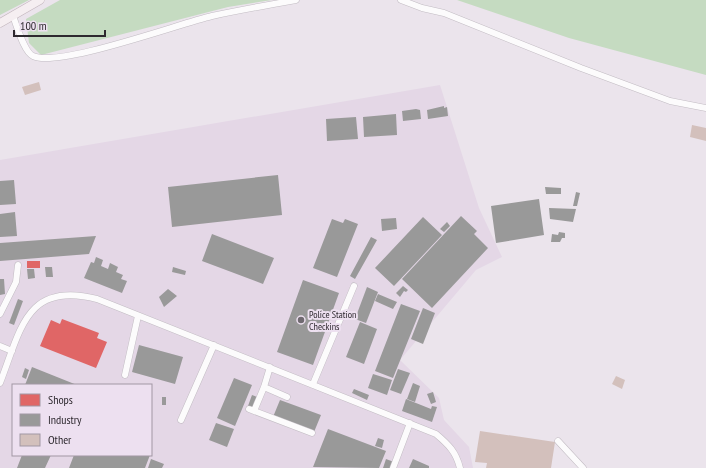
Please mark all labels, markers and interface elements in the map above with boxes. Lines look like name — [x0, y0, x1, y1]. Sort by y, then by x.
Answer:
scale bar — [14, 12, 105, 38]
text: 100 m — [20, 18, 47, 33]
place label: Police Station Checkins — [309, 308, 356, 333]
marker: Police Station Checkins — [296, 315, 306, 325]
legend — [12, 384, 152, 456]
text: Shops — [48, 392, 73, 407]
text: Industry — [48, 412, 82, 427]
text: Other — [48, 432, 72, 447]

